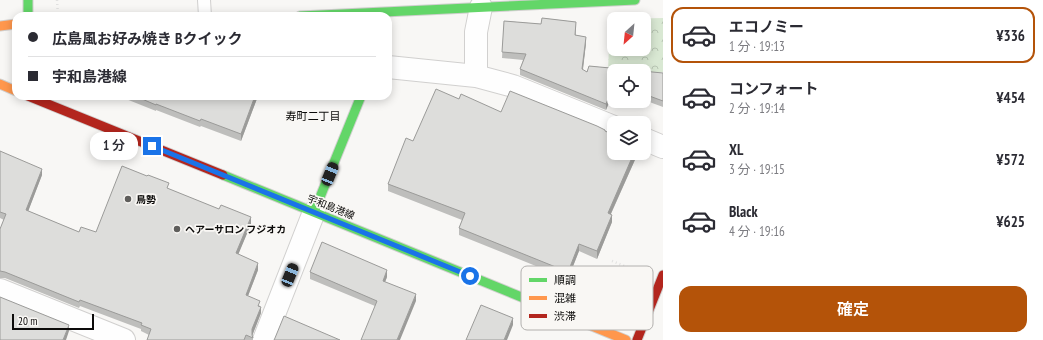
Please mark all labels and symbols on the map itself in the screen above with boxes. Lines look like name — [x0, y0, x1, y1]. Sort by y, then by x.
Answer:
north arrow — [607, 12, 651, 56]
district label: 寿町二丁目 — [286, 109, 341, 123]
callout: 1 分 — [90, 132, 138, 160]
route end — [143, 137, 161, 155]
car — [320, 161, 340, 187]
street label: 宇和島港線 — [305, 192, 357, 222]
place label: 鳥勢 — [136, 193, 156, 206]
marker: 鳥勢 — [123, 194, 133, 204]
place label: ヘアーサロン フジオカ — [185, 223, 286, 236]
marker: ヘアーサロン フジオカ — [172, 224, 182, 234]
car — [280, 262, 300, 288]
legend — [521, 266, 653, 330]
route start — [461, 267, 479, 285]
text: 順調 — [554, 273, 576, 287]
text: 混雑 — [554, 291, 576, 305]
text: 渋滞 — [554, 309, 576, 323]
scale bar — [12, 312, 94, 331]

